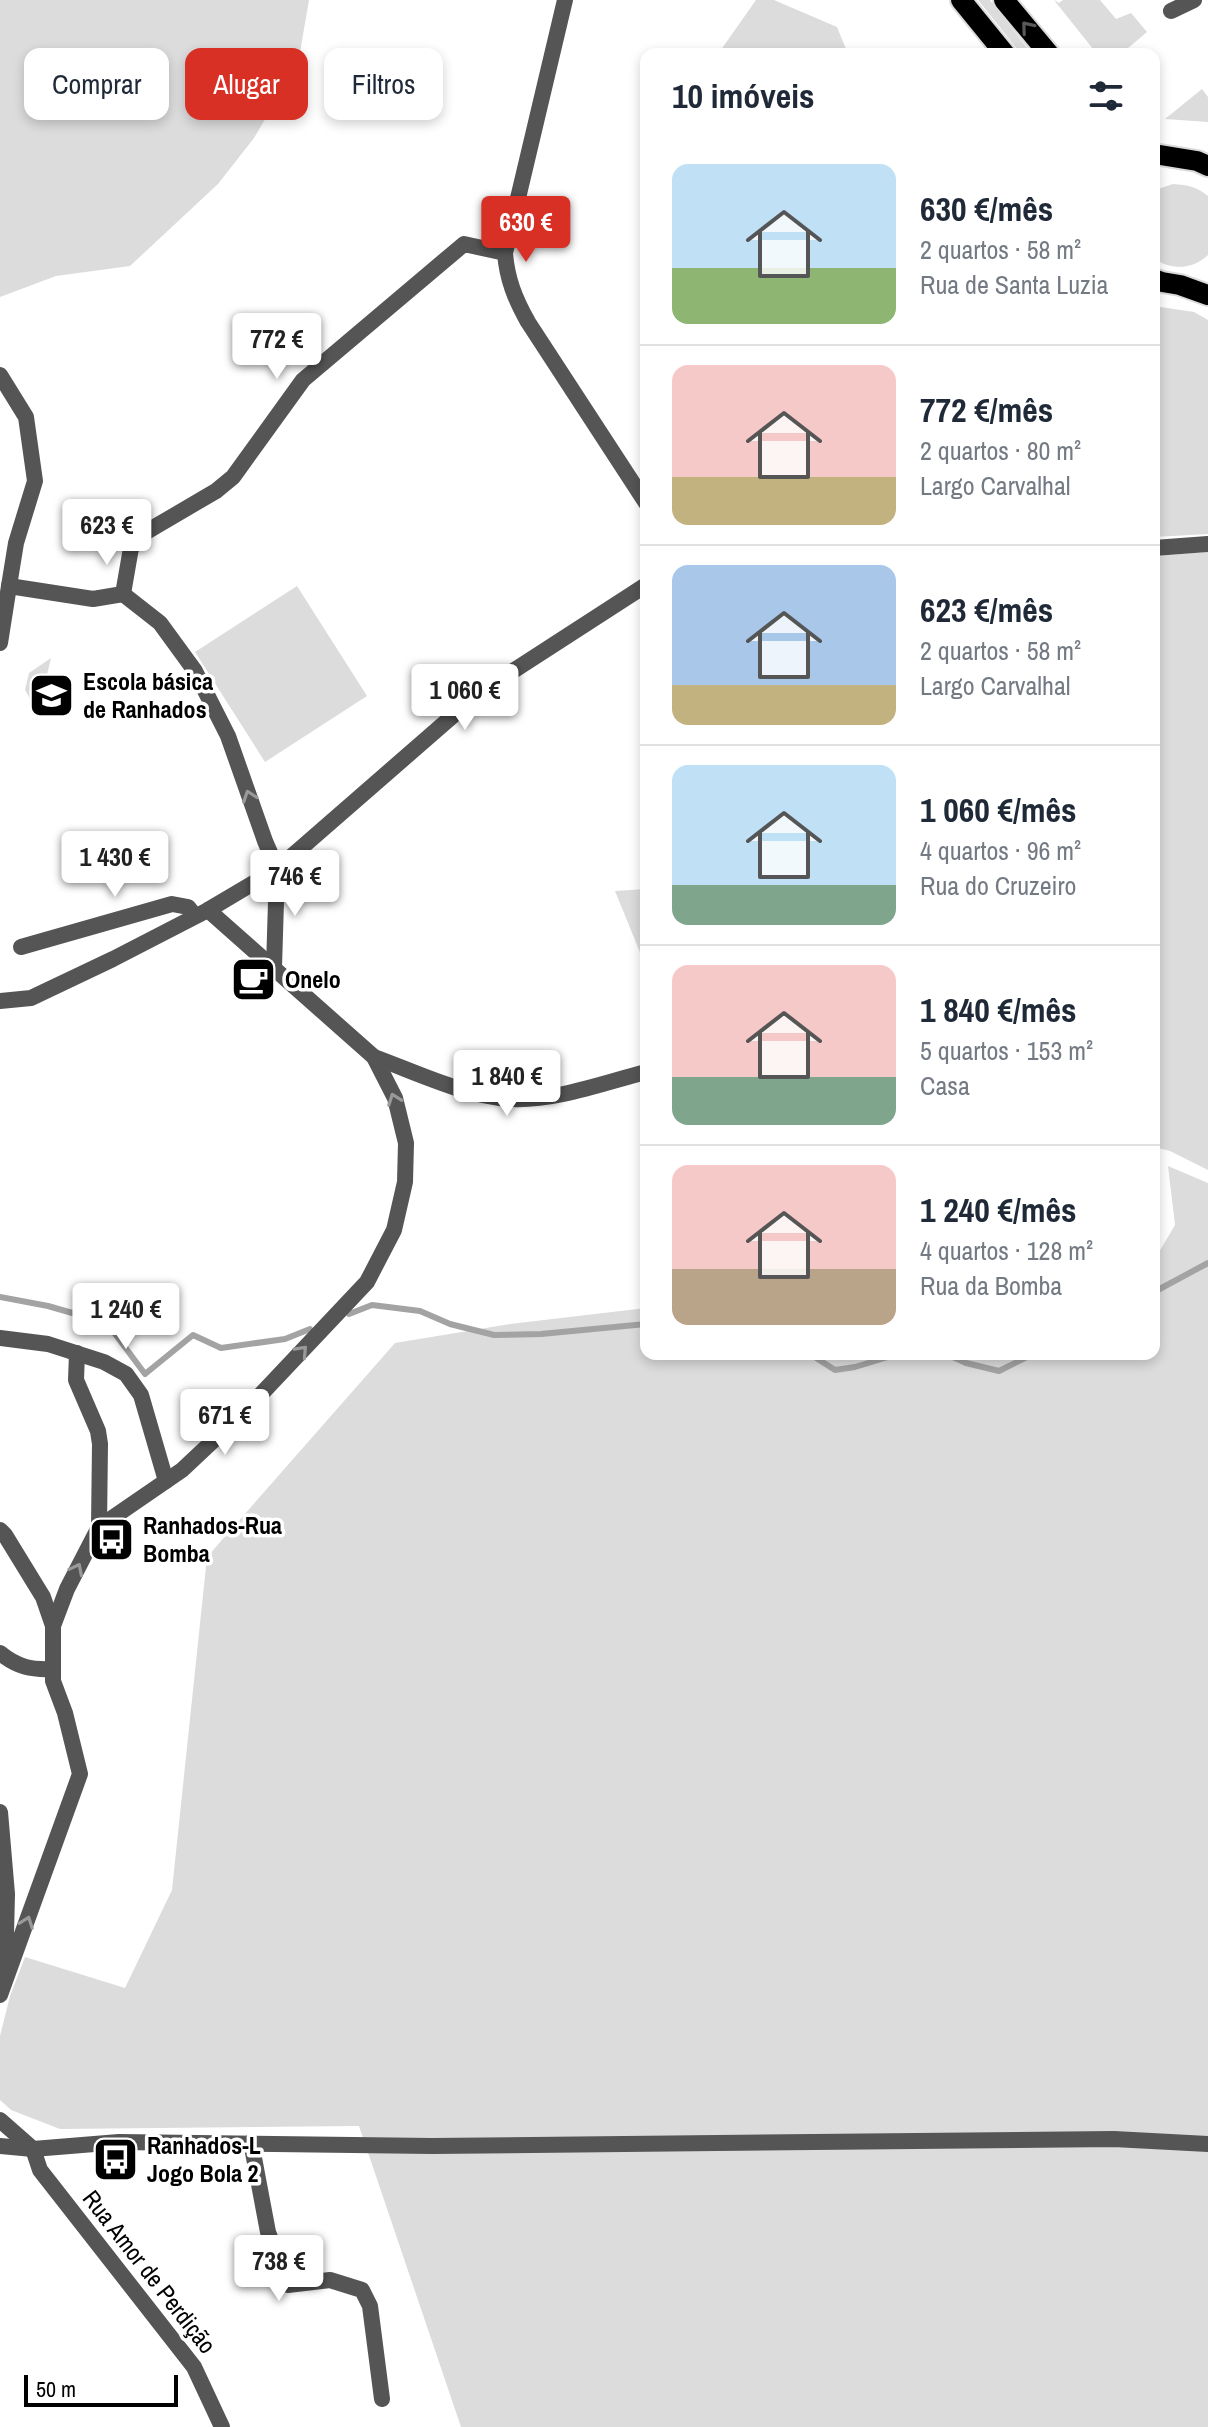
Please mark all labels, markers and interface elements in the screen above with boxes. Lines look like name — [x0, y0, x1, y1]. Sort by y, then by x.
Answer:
one-way arrow — [1022, 22, 1037, 36]
chip: Comprar — [24, 48, 169, 120]
chip: Alugar — [185, 48, 308, 120]
chip: Filtros — [324, 48, 443, 120]
text: 10 imóveis — [672, 73, 815, 119]
icon: filters — [1084, 74, 1128, 118]
text: 630 €/mês — [920, 186, 1053, 232]
pin: 630 € — [470, 196, 582, 264]
icon: home — [736, 196, 832, 292]
text: 630 € — [499, 204, 553, 239]
text: 2 quartos · 58 m² — [920, 232, 1081, 267]
text: Rua de Santa Luzia — [920, 267, 1108, 302]
pin: 772 € — [221, 313, 333, 381]
text: 772 € — [250, 321, 304, 356]
text: 772 €/mês — [920, 387, 1053, 433]
icon: home — [736, 397, 832, 493]
text: 2 quartos · 80 m² — [920, 433, 1081, 468]
text: Largo Carvalhal — [920, 468, 1071, 503]
pin: 623 € — [51, 499, 163, 567]
text: 623 € — [80, 507, 134, 542]
text: 623 €/mês — [920, 587, 1053, 633]
icon: home — [736, 597, 832, 693]
text: 2 quartos · 58 m² — [920, 633, 1081, 668]
pin: 1 060 € — [391, 664, 539, 732]
place label: Escola básica de Ranhados — [83, 665, 213, 725]
text: Largo Carvalhal — [920, 668, 1071, 703]
school or university icon: Escola básica de Ranhados — [28, 672, 76, 720]
text: 1 060 € — [429, 672, 501, 707]
text: 1 060 €/mês — [920, 787, 1077, 833]
one-way arrow — [243, 790, 259, 804]
icon: home — [736, 797, 832, 893]
pin: 1 430 € — [41, 831, 189, 899]
text: 4 quartos · 96 m² — [920, 833, 1081, 868]
text: 1 430 € — [79, 839, 151, 874]
pin: 746 € — [239, 850, 351, 918]
text: 746 € — [268, 858, 322, 893]
text: Rua do Cruzeiro — [920, 868, 1076, 903]
cafe icon: Onelo — [230, 956, 278, 1004]
place label: Onelo — [285, 963, 341, 995]
text: 1 840 €/mês — [920, 987, 1077, 1033]
icon: home — [736, 997, 832, 1093]
text: 5 quartos · 153 m² — [920, 1033, 1093, 1068]
pin: 1 840 € — [433, 1050, 581, 1118]
text: 1 840 € — [471, 1058, 543, 1093]
text: Casa — [920, 1068, 970, 1103]
one-way arrow — [387, 1093, 404, 1107]
text: 1 240 €/mês — [920, 1187, 1077, 1233]
icon: home — [736, 1197, 832, 1293]
text: 4 quartos · 128 m² — [920, 1233, 1093, 1268]
text: Rua da Bomba — [920, 1268, 1062, 1303]
pin: 1 240 € — [52, 1283, 200, 1351]
text: 1 240 € — [90, 1291, 162, 1326]
one-way arrow — [292, 1346, 307, 1360]
pin: 671 € — [169, 1389, 281, 1457]
text: 671 € — [198, 1397, 252, 1432]
place label: Ranhados-Rua Bomba — [143, 1509, 282, 1569]
bus stop icon: Ranhados-Rua Bomba — [88, 1516, 136, 1564]
one-way arrow — [68, 1562, 83, 1577]
one-way arrow — [18, 1916, 34, 1930]
place label: Ranhados-L Jogo Bola 2 — [147, 2129, 261, 2189]
bus stop icon: Ranhados-L Jogo Bola 2 — [92, 2136, 140, 2184]
street label: Rua Amor de Perdição — [76, 2183, 224, 2360]
pin: 738 € — [223, 2235, 335, 2303]
text: 738 € — [252, 2243, 306, 2278]
scale bar — [24, 2371, 178, 2407]
text: 50 m — [36, 2374, 76, 2404]

